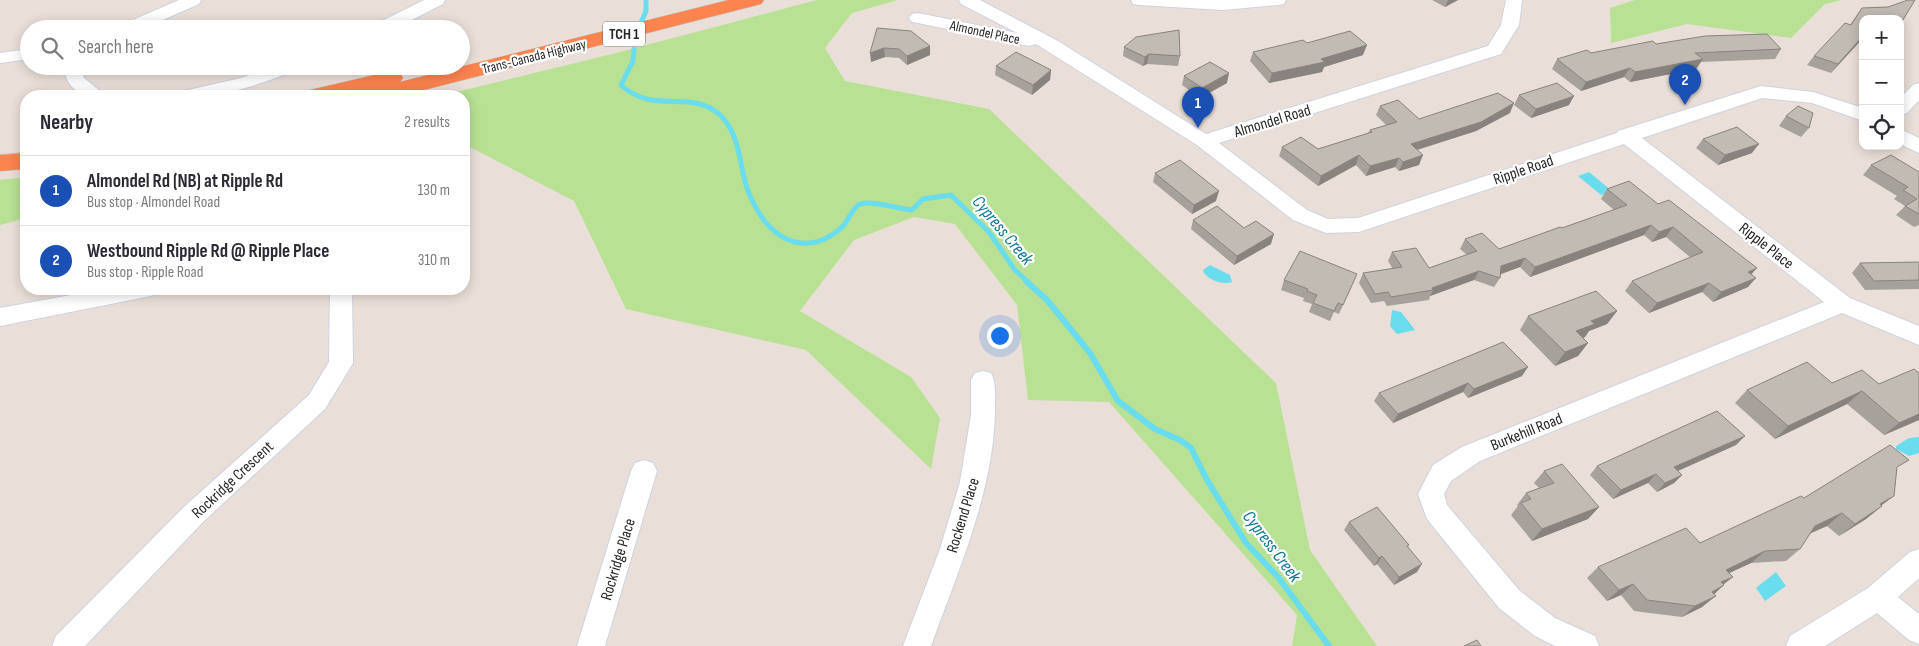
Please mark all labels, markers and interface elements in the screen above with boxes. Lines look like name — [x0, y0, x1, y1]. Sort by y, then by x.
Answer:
map controls — [1859, 15, 1904, 150]
button: + — [1859, 15, 1904, 60]
street label: Almondel Place — [947, 17, 1021, 48]
search box — [20, 20, 470, 75]
road number: TCH 1 — [603, 22, 645, 46]
icon: search — [38, 34, 66, 62]
street label: Trans-Canada Highway — [480, 35, 588, 78]
text: Search here — [78, 36, 154, 59]
button: − — [1859, 60, 1904, 105]
pin: 2 — [1669, 64, 1701, 105]
pin: 1 — [1182, 87, 1214, 128]
street label: Almondel Road — [1231, 101, 1313, 142]
button: locate — [1859, 105, 1904, 150]
text: Nearby — [40, 110, 93, 135]
text: 2 results — [404, 113, 450, 132]
street label: Ripple Road — [1491, 151, 1556, 190]
text: Almondel Rd (NB) at Ripple Rd — [87, 170, 283, 193]
text: 1 — [53, 181, 59, 200]
text: 130 m — [418, 181, 450, 200]
water label: Cypress Creek — [968, 191, 1038, 270]
text: Bus stop · Almondel Road — [87, 193, 220, 212]
street label: Ripple Place — [1735, 219, 1797, 273]
text: Westbound Ripple Rd @ Ripple Place — [87, 240, 329, 263]
text: 2 — [52, 251, 60, 270]
text: 310 m — [418, 251, 450, 270]
text: Bus stop · Ripple Road — [87, 263, 203, 282]
your location — [987, 323, 1013, 349]
street label: Burkehill Road — [1488, 409, 1565, 455]
street label: Rockridge Crescent — [188, 437, 278, 523]
street label: Rockend Place — [943, 476, 984, 555]
water label: Cypress Creek — [1238, 507, 1306, 587]
street label: Rockridge Place — [597, 516, 640, 603]

